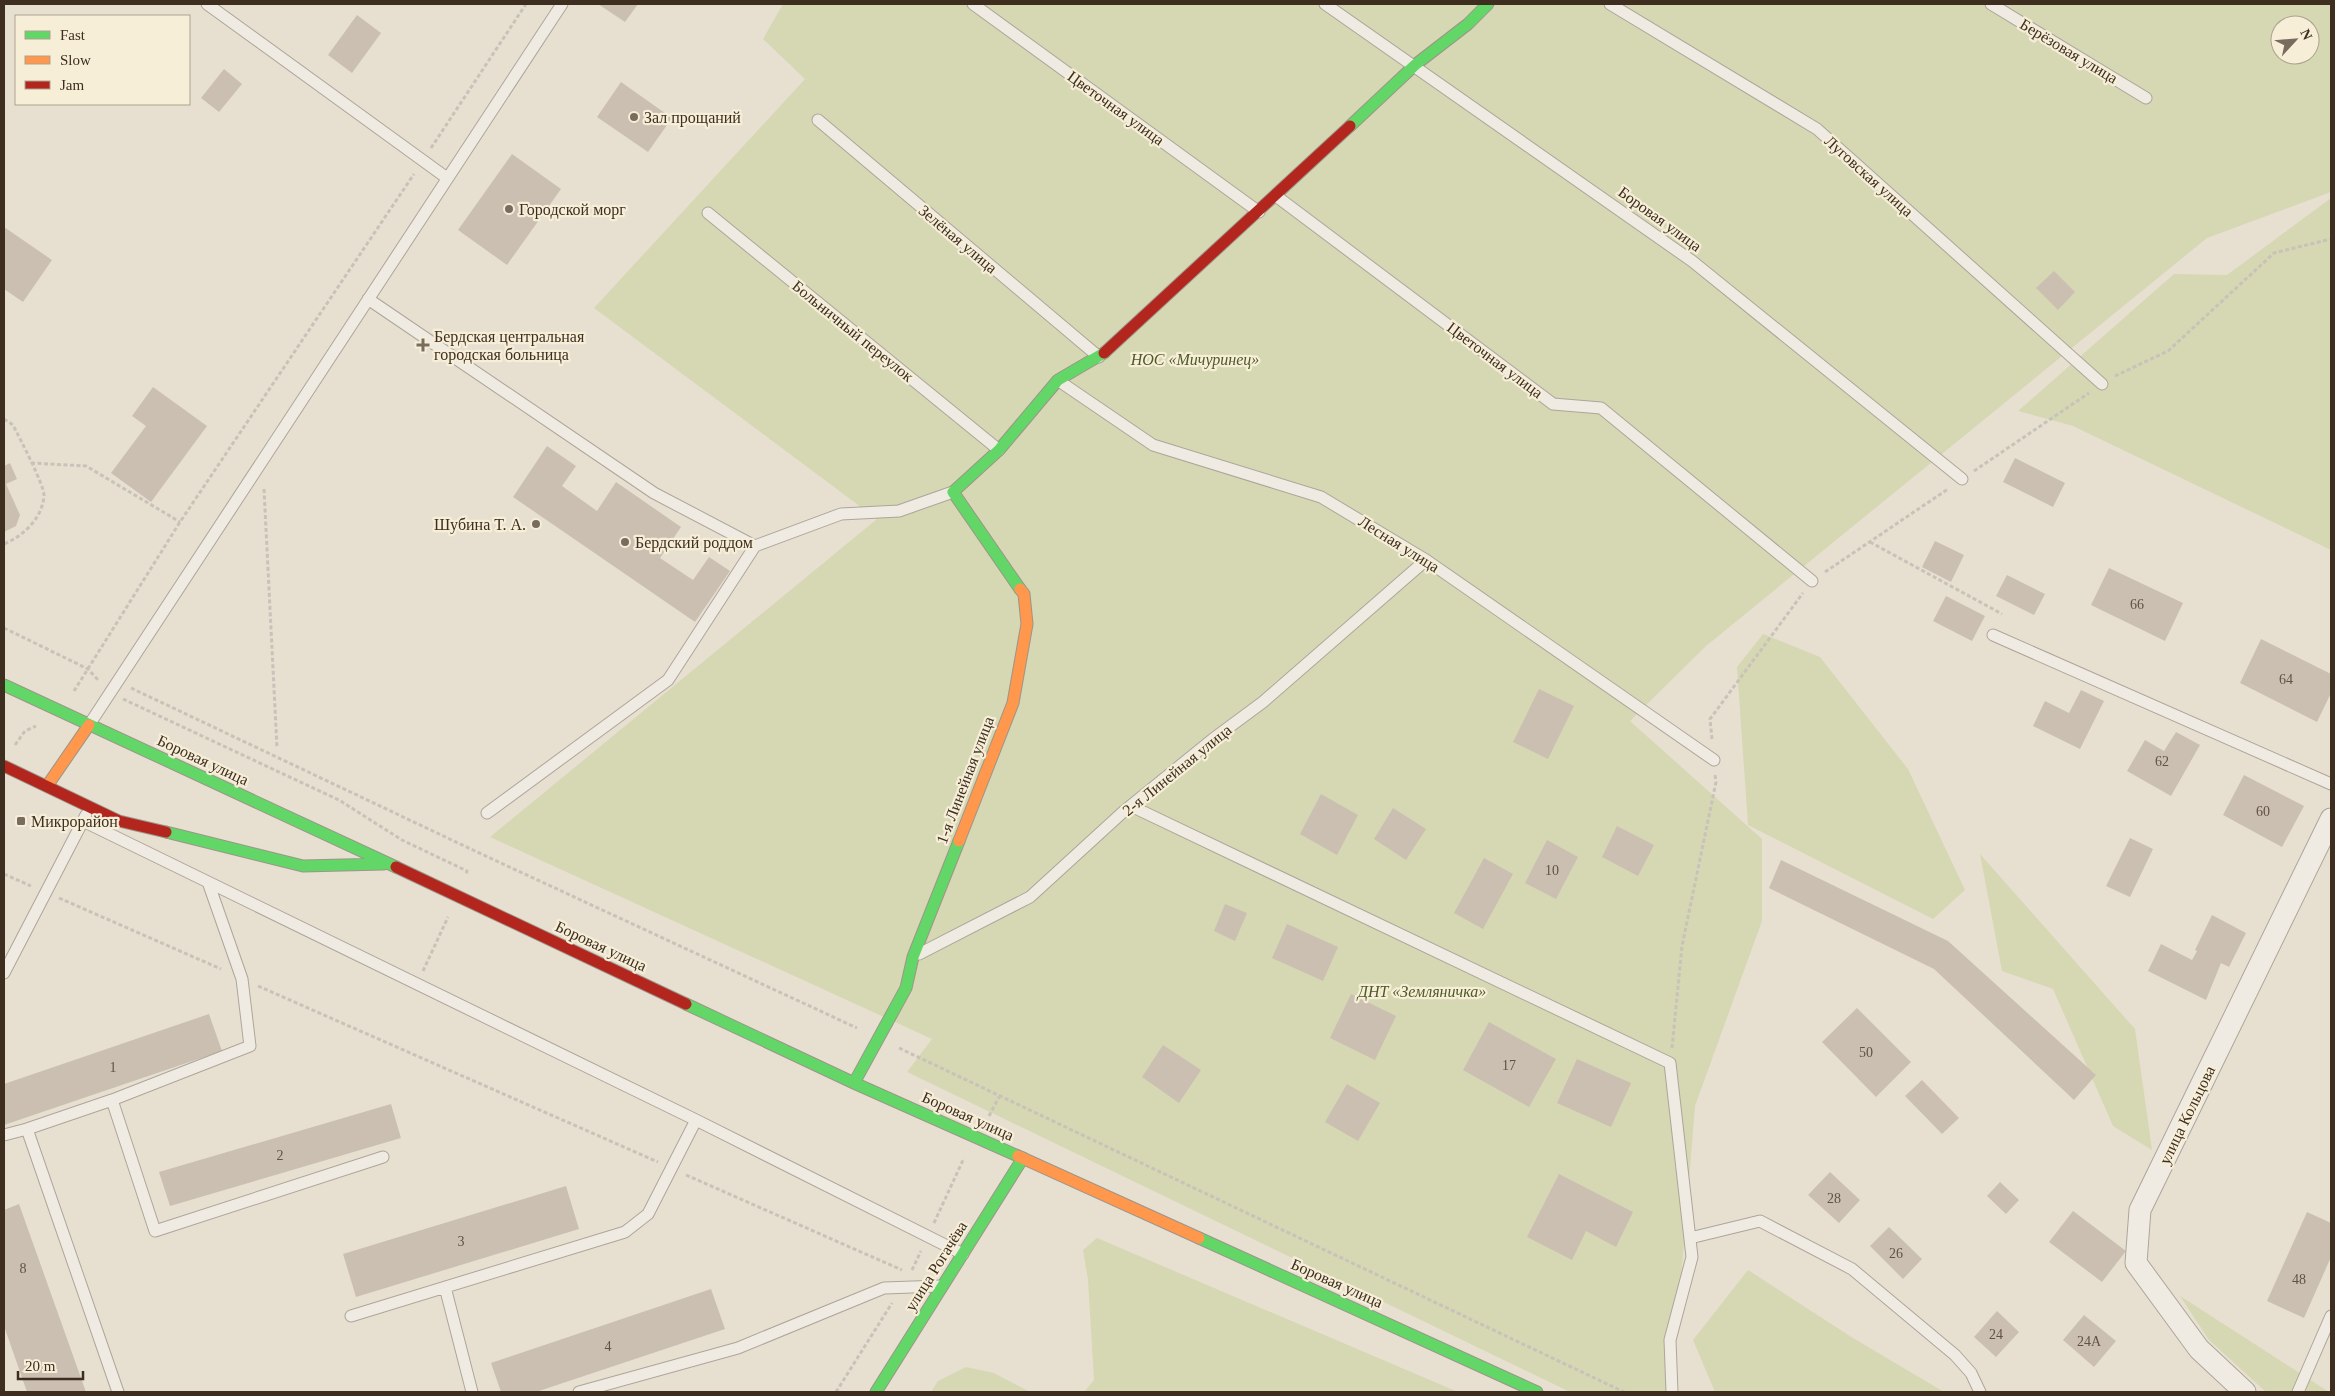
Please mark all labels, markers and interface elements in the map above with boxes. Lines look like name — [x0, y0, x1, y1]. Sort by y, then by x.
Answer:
legend — [15, 15, 190, 105]
street label: Берёзовая улица — [2017, 15, 2121, 88]
north arrow — [2270, 15, 2320, 65]
text: Fast — [60, 27, 86, 43]
text: N — [2297, 27, 2315, 42]
text: Slow — [60, 52, 91, 68]
street label: Цветочная улица — [1064, 67, 1168, 150]
text: Jam — [60, 77, 84, 93]
place label: Зал прощаний — [644, 109, 741, 127]
marker: Зал прощаний — [628, 111, 640, 123]
street label: Луговская улица — [1821, 132, 1917, 221]
street label: Боровая улица — [1615, 183, 1705, 256]
place label: Городской морг — [519, 201, 626, 219]
street label: Зелёная улица — [915, 201, 1001, 277]
marker: Городской морг — [503, 203, 515, 215]
street label: Больничный переулок — [788, 277, 917, 386]
street label: Цветочная улица — [1443, 319, 1546, 402]
place label: Бердская центральная городская больница — [434, 328, 585, 364]
marker: Бердская центральная городская больница — [416, 338, 430, 352]
park label: НОС «Мичуринец» — [1130, 351, 1259, 369]
street label: Лесная улица — [1355, 512, 1442, 576]
place label: Шубина Т. А. — [434, 516, 526, 534]
marker: Шубина Т. А. — [530, 518, 542, 530]
place label: Бердский роддом — [635, 534, 753, 552]
marker: Бердский роддом — [619, 536, 631, 548]
house number: 66 — [2130, 597, 2144, 612]
house number: 64 — [2279, 672, 2293, 687]
street label: 1-я Линейная улица — [933, 714, 998, 846]
street label: 2-я Линейная улица — [1119, 721, 1235, 820]
street label: Боровая улица — [154, 731, 251, 789]
house number: 62 — [2155, 754, 2169, 769]
house number: 60 — [2256, 804, 2270, 819]
place label: Микрорайон — [31, 813, 118, 831]
marker: Микрорайон — [15, 815, 27, 827]
house number: 10 — [1545, 863, 1559, 878]
street label: Боровая улица — [552, 917, 649, 975]
park label: ДНТ «Земляничка» — [1356, 983, 1486, 1001]
house number: 50 — [1859, 1045, 1873, 1060]
house number: 17 — [1502, 1058, 1516, 1073]
house number: 1 — [110, 1060, 117, 1075]
street label: улица Кольцова — [2156, 1063, 2219, 1167]
street label: Боровая улица — [919, 1088, 1016, 1145]
house number: 2 — [277, 1148, 284, 1163]
house number: 28 — [1827, 1191, 1841, 1206]
street label: улица Рогачёва — [902, 1218, 971, 1315]
house number: 3 — [458, 1234, 465, 1249]
house number: 26 — [1889, 1246, 1903, 1261]
street label: Боровая улица — [1288, 1255, 1385, 1312]
house number: 8 — [20, 1261, 27, 1276]
house number: 48 — [2292, 1272, 2306, 1287]
house number: 24 — [1989, 1327, 2003, 1342]
house number: 24А — [2077, 1334, 2102, 1349]
house number: 4 — [605, 1339, 612, 1354]
scale bar — [18, 1348, 82, 1380]
text: 20 m — [25, 1358, 56, 1374]

